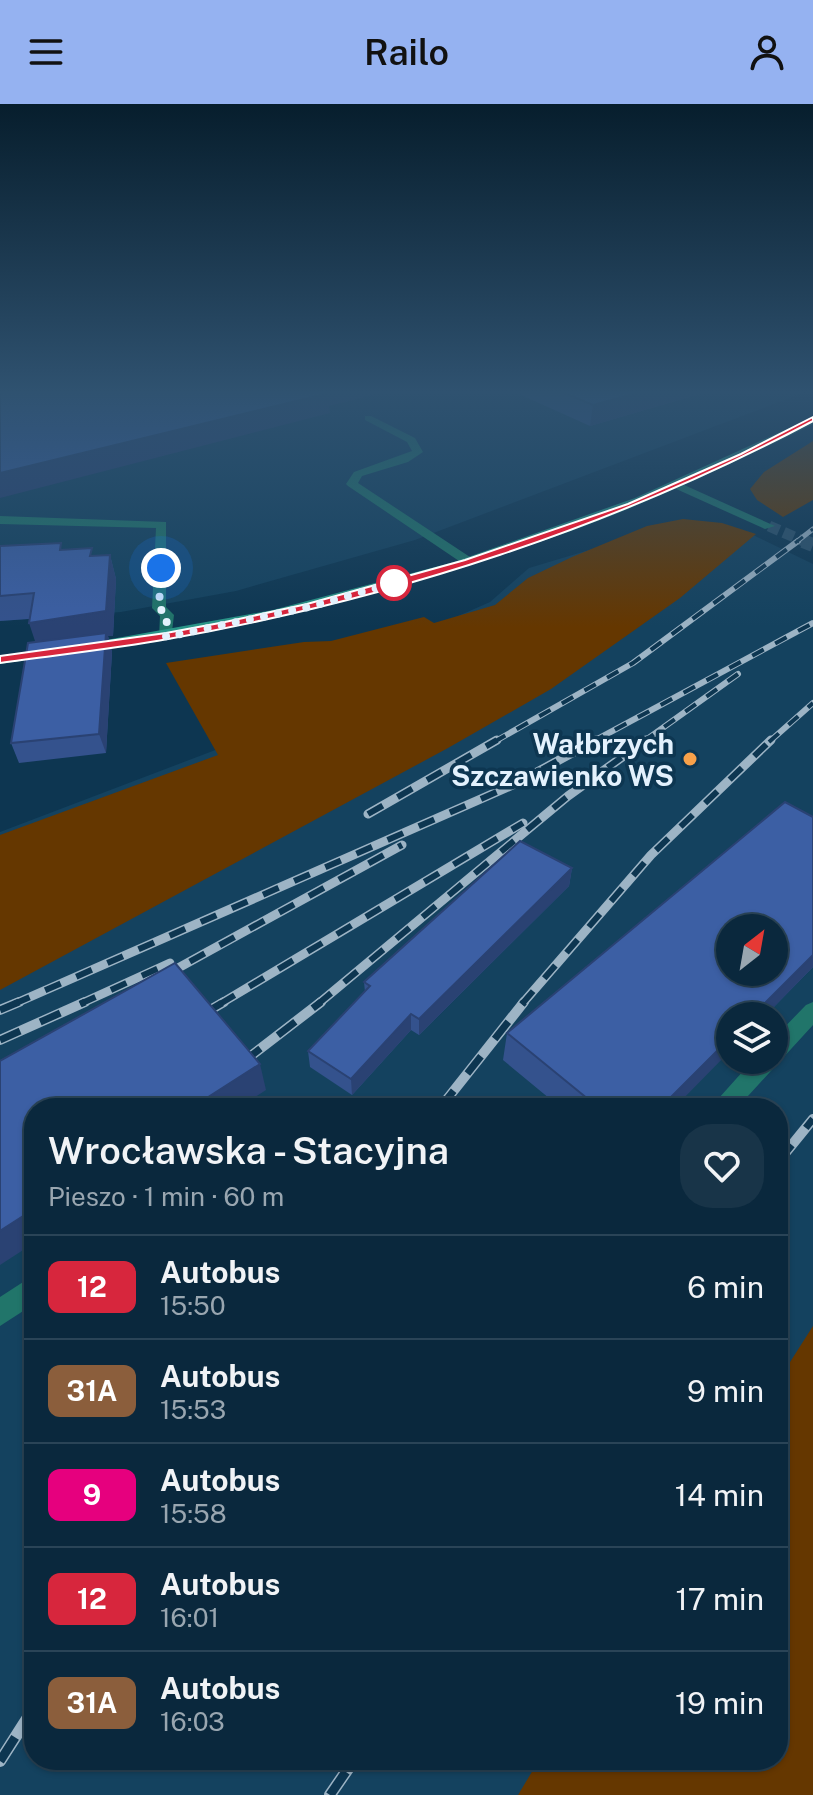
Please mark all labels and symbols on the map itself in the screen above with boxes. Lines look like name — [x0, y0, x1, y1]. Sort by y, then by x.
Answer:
your location — [141, 548, 181, 588]
unlabelled marker — [377, 566, 411, 600]
place label: Wałbrzych Szczawienko WS — [451, 727, 674, 792]
marker: Wałbrzych Szczawienko WS — [681, 750, 699, 768]
north arrow — [716, 914, 788, 986]

